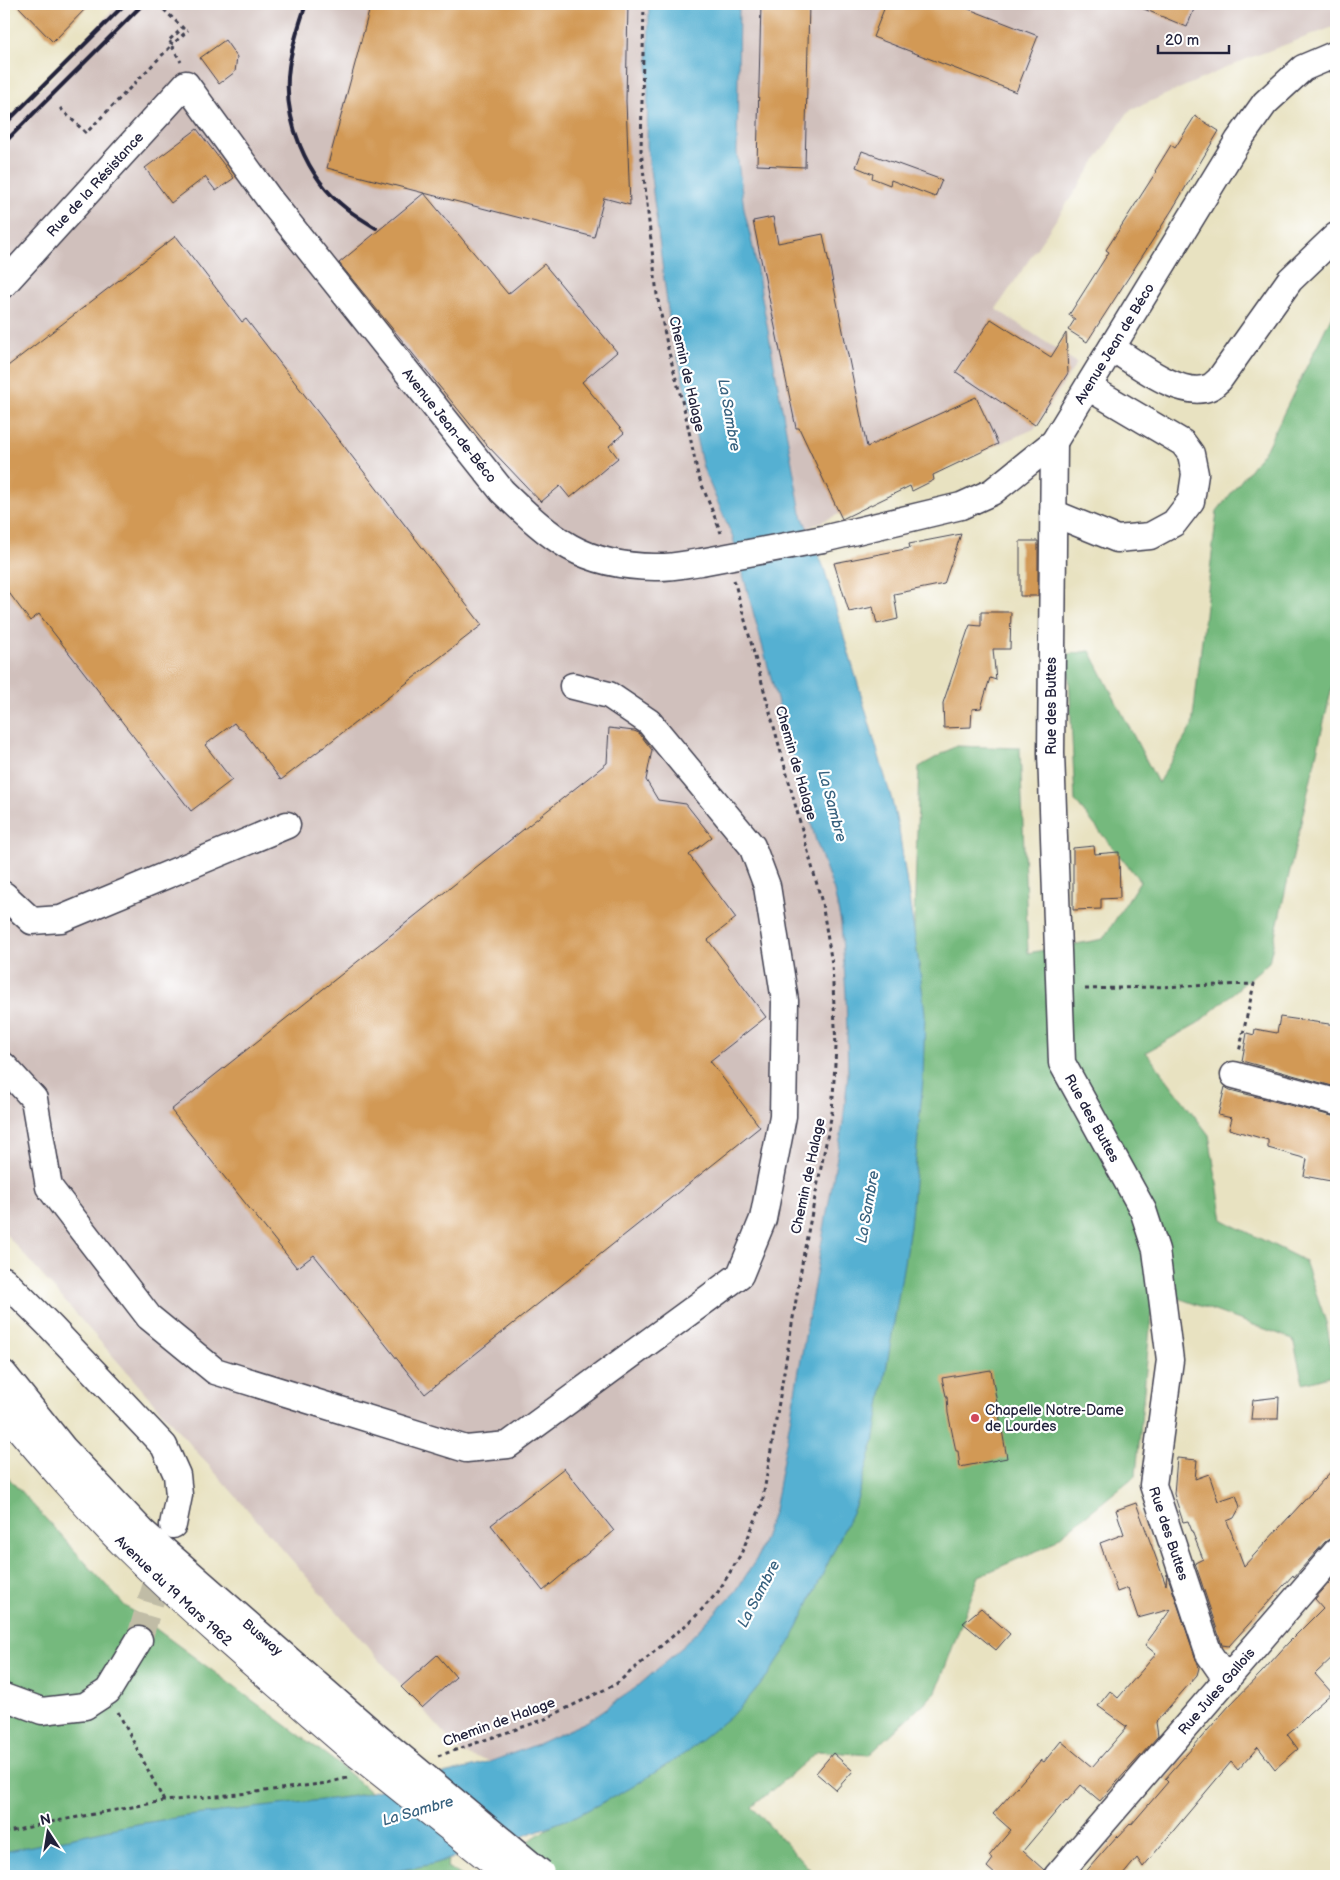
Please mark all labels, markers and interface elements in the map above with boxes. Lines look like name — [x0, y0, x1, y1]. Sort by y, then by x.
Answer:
scale bar — [1158, 22, 1229, 54]
text: 20 m — [1165, 31, 1199, 50]
street label: Rue de la Résistance — [43, 128, 147, 240]
street label: Avenue Jean de Béco — [1071, 280, 1158, 407]
street label: Chemin de Halage — [665, 315, 709, 433]
street label: Avenue Jean-de-Béco — [399, 365, 500, 486]
water label: La Sambre — [713, 377, 745, 453]
street label: Rue des Buttes — [1043, 657, 1060, 755]
street label: Chemin de Halage — [772, 704, 820, 822]
water label: La Sambre — [813, 768, 851, 844]
street label: Rue des Buttes — [1061, 1071, 1123, 1165]
street label: Chemin de Halage — [787, 1116, 829, 1236]
water label: La Sambre — [852, 1169, 884, 1245]
place label: Chapelle Notre-Dame de Lourdes — [985, 1402, 1124, 1435]
marker: Chapelle Notre-Dame de Lourdes — [969, 1412, 981, 1424]
street label: Rue des Buttes — [1146, 1484, 1192, 1582]
street label: Avenue du 19 Mars 1962 — [112, 1532, 236, 1650]
water label: La Sambre — [733, 1557, 785, 1631]
street label: Busway — [239, 1615, 287, 1660]
street label: Rue Jules Gallois — [1174, 1644, 1258, 1738]
street label: Chemin de Halage — [441, 1694, 557, 1750]
water label: La Sambre — [380, 1792, 456, 1830]
north arrow — [22, 1808, 72, 1858]
text: N — [38, 1810, 52, 1829]

